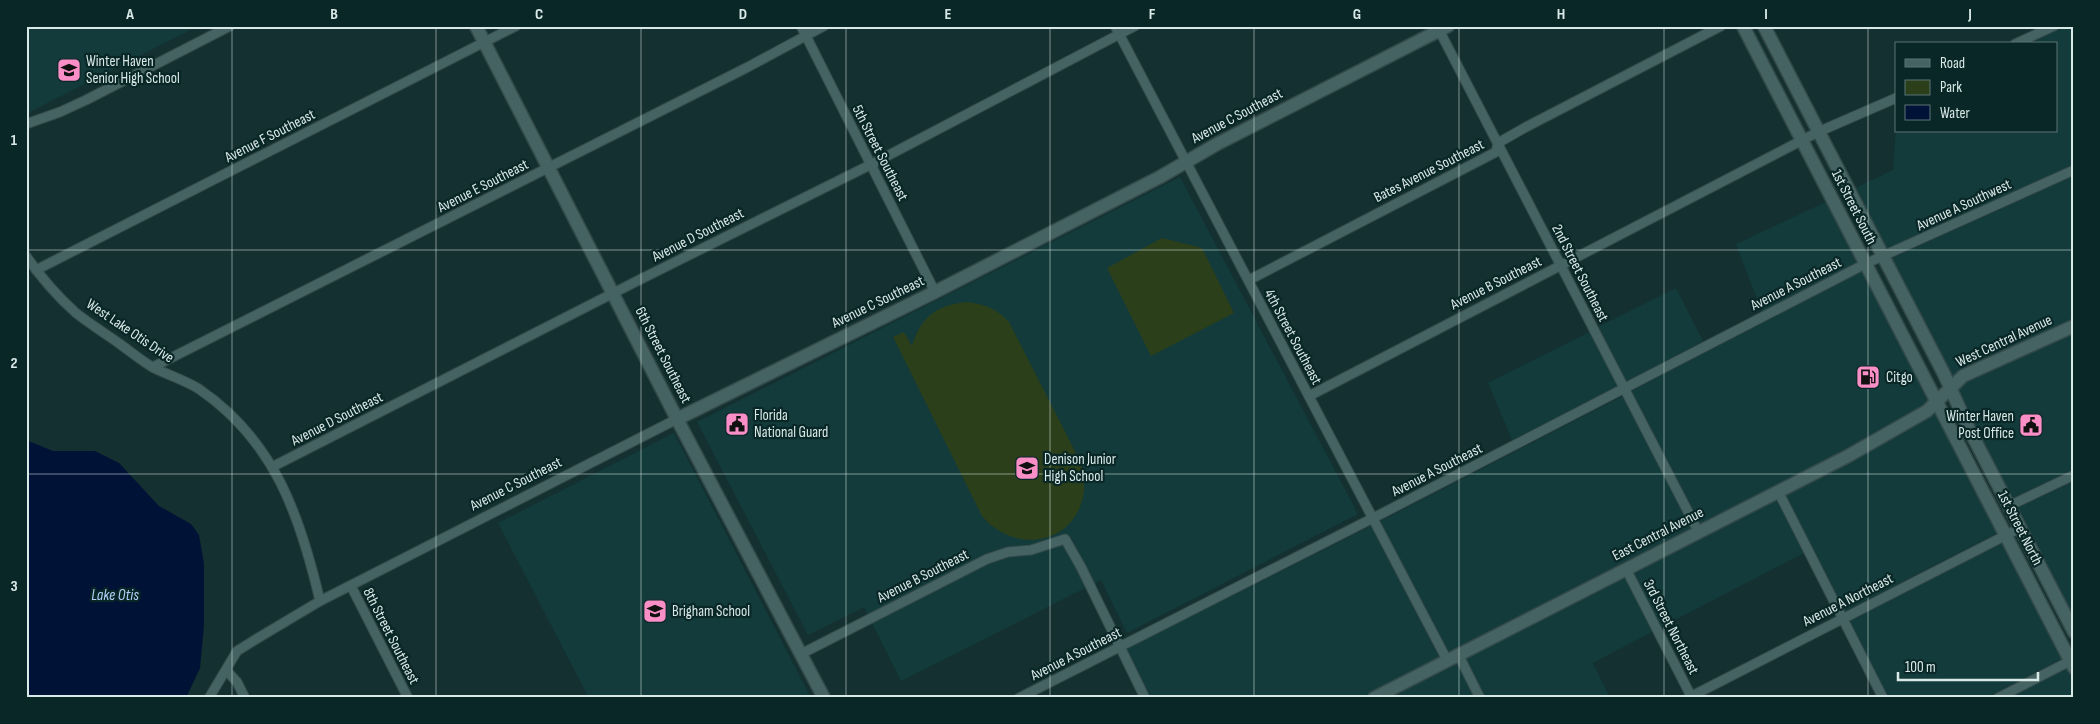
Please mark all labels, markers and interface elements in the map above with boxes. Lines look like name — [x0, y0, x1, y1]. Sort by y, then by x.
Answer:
text: A — [125, 5, 134, 24]
text: B — [330, 5, 338, 24]
text: C — [535, 5, 543, 24]
text: D — [739, 5, 747, 24]
text: E — [945, 5, 952, 24]
text: F — [1149, 5, 1156, 24]
text: G — [1353, 5, 1361, 24]
text: H — [1557, 5, 1565, 24]
text: I — [1764, 5, 1768, 24]
text: J — [1967, 5, 1972, 24]
legend — [1895, 42, 2058, 132]
place label: Winter Haven Senior High School — [86, 52, 180, 88]
text: Road — [1940, 54, 1965, 73]
school or university icon: Winter Haven Senior High School — [56, 57, 82, 83]
text: Park — [1940, 78, 1962, 97]
street label: Avenue C Southeast — [1187, 84, 1286, 148]
street label: 5th Street Southeast — [848, 102, 913, 205]
text: Water — [1940, 104, 1971, 123]
street label: Avenue F Southeast — [221, 105, 319, 167]
text: 1 — [11, 131, 18, 150]
street label: Bates Avenue Southeast — [1371, 135, 1488, 207]
street label: Avenue E Southeast — [434, 155, 532, 217]
street label: 1st Street South — [1827, 166, 1881, 248]
street label: Avenue A Southwest — [1913, 175, 2015, 236]
street label: Avenue D Southeast — [648, 204, 747, 267]
street label: 2nd Street Southeast — [1547, 221, 1613, 325]
street label: Avenue B Southeast — [1446, 252, 1545, 315]
street label: Avenue A Southeast — [1746, 253, 1845, 316]
street label: Avenue C Southeast — [828, 271, 928, 333]
street label: 4th Street Southeast — [1260, 286, 1326, 388]
street label: West Lake Otis Drive — [82, 295, 178, 367]
street label: 6th Street Southeast — [631, 304, 696, 407]
street label: West Central Avenue — [1953, 310, 2055, 372]
text: 2 — [10, 354, 18, 373]
fuel station icon: Citgo — [1855, 364, 1881, 390]
place label: Citgo — [1886, 368, 1913, 387]
street label: Avenue D Southeast — [287, 388, 386, 451]
place label: Florida National Guard — [754, 406, 828, 442]
place label: Winter Haven Post Office — [1946, 407, 2014, 443]
public building icon: Florida National Guard — [724, 411, 750, 437]
public building icon: Winter Haven Post Office — [2018, 412, 2044, 438]
street label: Avenue A Southeast — [1387, 439, 1486, 502]
place label: Denison Junior High School — [1044, 450, 1117, 486]
street label: Avenue C Southeast — [466, 453, 565, 516]
school or university icon: Denison Junior High School — [1014, 455, 1040, 481]
street label: 1st Street North — [1993, 488, 2047, 568]
street label: East Central Avenue — [1609, 503, 1707, 565]
street label: Avenue B Southeast — [873, 545, 972, 608]
street label: Avenue A Northeast — [1799, 569, 1897, 631]
street label: 3rd Street Northeast — [1639, 576, 1703, 678]
text: 3 — [10, 577, 18, 596]
street label: 8th Street Southeast — [359, 585, 424, 688]
water label: Lake Otis — [91, 586, 139, 605]
school or university icon: Brigham School — [642, 598, 668, 624]
place label: Brigham School — [672, 602, 750, 621]
street label: Avenue A Southeast — [1026, 623, 1125, 686]
scale bar — [1898, 649, 2038, 681]
text: 100 m — [1905, 658, 1936, 677]

